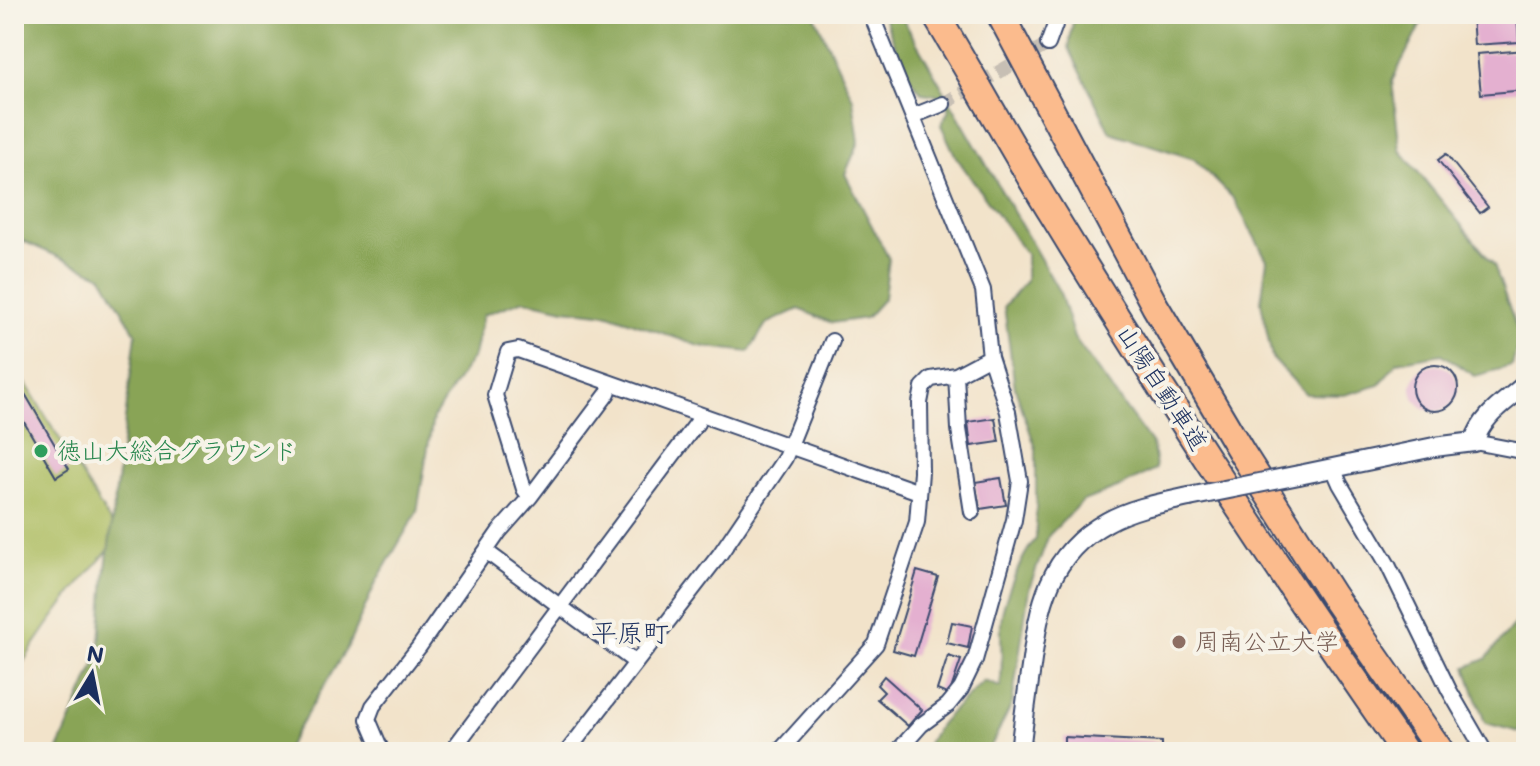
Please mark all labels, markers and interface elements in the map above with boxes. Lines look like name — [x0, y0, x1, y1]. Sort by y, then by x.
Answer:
street label: 山陽自動車道 — [1111, 318, 1215, 456]
place label: 徳山大総合グラウンド — [57, 434, 297, 465]
marker: 徳山大総合グラウンド — [32, 442, 50, 460]
district label: 平原町 — [591, 615, 669, 649]
place label: 周南公立大学 — [1195, 625, 1339, 656]
marker: 周南公立大学 — [1170, 633, 1188, 651]
north arrow — [52, 634, 132, 714]
text: N — [85, 638, 106, 670]

